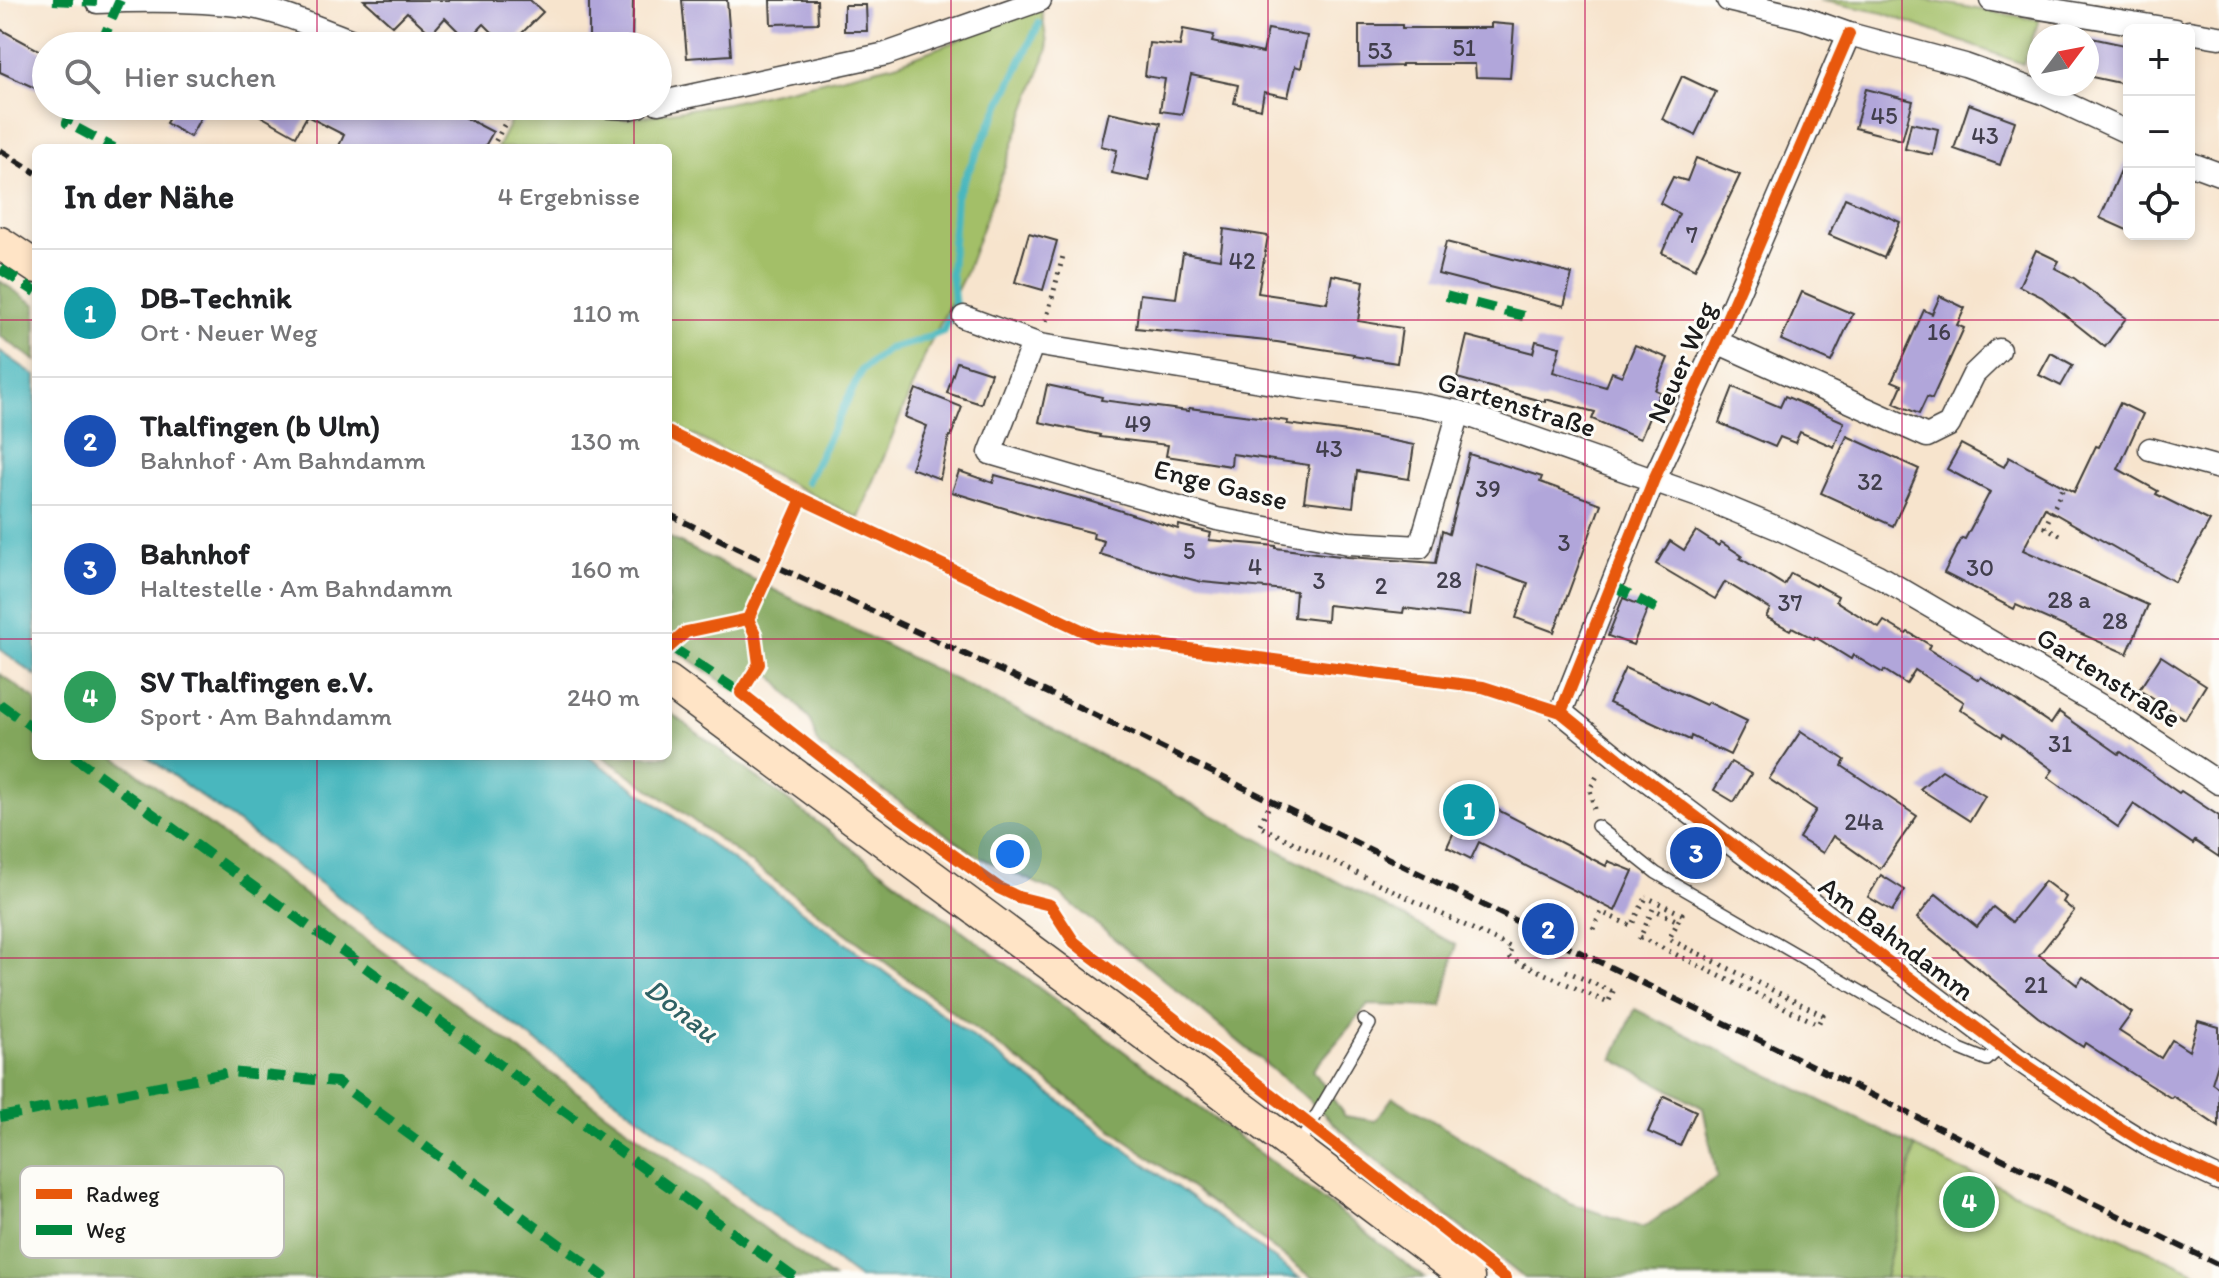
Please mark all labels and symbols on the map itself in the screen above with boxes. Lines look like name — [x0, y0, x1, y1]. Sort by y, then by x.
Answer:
north arrow — [2027, 24, 2099, 96]
house number: 51 — [1452, 33, 1476, 62]
house number: 53 — [1367, 36, 1393, 65]
house number: 45 — [1870, 101, 1898, 130]
house number: 43 — [1971, 121, 1999, 150]
house number: 7 — [1686, 220, 1698, 249]
house number: 42 — [1228, 246, 1256, 275]
street label: Neuer Weg — [1639, 295, 1723, 428]
house number: 16 — [1927, 317, 1951, 346]
street label: Gartenstraße — [1434, 364, 1600, 444]
house number: 49 — [1125, 409, 1151, 438]
house number: 43 — [1315, 434, 1343, 463]
street label: Enge Gasse — [1151, 451, 1291, 517]
house number: 32 — [1857, 467, 1883, 496]
house number: 39 — [1475, 474, 1501, 503]
house number: 3 — [1557, 528, 1571, 557]
house number: 5 — [1183, 536, 1195, 565]
house number: 4 — [1248, 552, 1262, 581]
house number: 30 — [1966, 553, 1994, 582]
house number: 28 — [1436, 565, 1462, 594]
house number: 3 — [1312, 566, 1326, 595]
house number: 2 — [1375, 571, 1388, 600]
house number: 28 a — [2047, 585, 2091, 614]
house number: 37 — [1778, 588, 1803, 617]
house number: 28 — [2102, 606, 2128, 635]
street label: Gartenstraße — [2031, 619, 2187, 735]
house number: 31 — [2048, 729, 2072, 758]
pin: 1 — [1443, 780, 1495, 840]
house number: 24a — [1844, 807, 1884, 836]
pin: 3 — [1670, 823, 1722, 883]
your location — [990, 834, 1030, 874]
street label: Am Bahndamm — [1813, 868, 1982, 1008]
pin: 2 — [1522, 899, 1574, 959]
water label: Donau — [638, 970, 727, 1051]
house number: 21 — [2024, 970, 2048, 999]
legend — [20, 1166, 284, 1258]
pin: 4 — [1943, 1172, 1995, 1232]
text: Radweg — [86, 1181, 160, 1208]
text: Weg — [86, 1217, 127, 1244]

